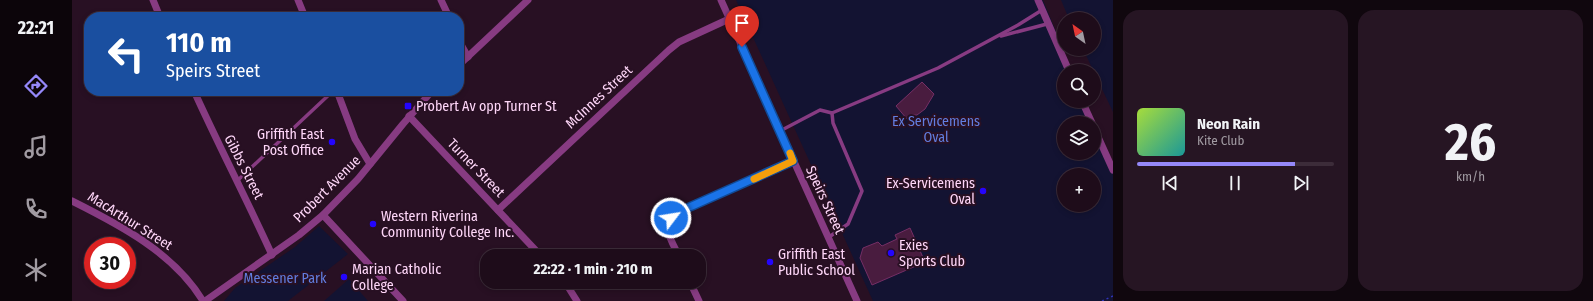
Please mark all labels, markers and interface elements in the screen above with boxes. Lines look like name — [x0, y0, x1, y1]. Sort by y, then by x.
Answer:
pin — [725, 6, 759, 47]
icon: arrive — [731, 12, 753, 34]
north arrow — [1057, 12, 1101, 56]
map controls — [1057, 12, 1101, 212]
text: 22:21 — [18, 17, 54, 39]
text: 110 m — [166, 26, 232, 59]
icon: left — [100, 28, 152, 80]
text: Speirs Street — [166, 60, 260, 82]
street label: McInnes Street — [562, 62, 636, 132]
button: search — [1057, 64, 1101, 108]
icon: directions — [22, 72, 50, 100]
place label: Probert Av opp Turner St — [416, 98, 557, 115]
marker: Probert Av opp Turner St — [403, 101, 413, 111]
text: 26 — [1445, 111, 1496, 174]
park label: Ex Servicemens Oval — [892, 113, 980, 146]
text: Neon Rain — [1197, 115, 1260, 133]
button: layers — [1057, 116, 1101, 160]
place label: Griffith East Post Office — [257, 126, 324, 159]
street label: Gibbs Street — [221, 132, 268, 202]
icon: music — [22, 133, 50, 161]
text: Kite Club — [1197, 133, 1244, 148]
street label: Turner Street — [444, 135, 508, 201]
marker: Griffith East Post Office — [327, 137, 337, 147]
street label: Probert Avenue — [290, 152, 364, 226]
street label: Speirs Street — [802, 163, 848, 237]
button: + — [1057, 168, 1101, 212]
text: km/h — [1456, 169, 1485, 184]
icon: previous — [1159, 172, 1181, 194]
icon: pause — [1224, 172, 1246, 194]
icon: next — [1290, 172, 1312, 194]
place label: Ex-Servicemens Oval — [886, 175, 975, 208]
marker: Ex-Servicemens Oval — [978, 186, 988, 196]
street label: MacArthur Street — [84, 188, 176, 254]
icon: phone — [22, 195, 50, 223]
position arrow — [650, 197, 692, 239]
place label: Western Riverina Community College Inc. — [381, 208, 514, 241]
marker: Western Riverina Community College Inc. — [368, 219, 378, 229]
speed limit sign: 30 — [84, 237, 136, 289]
place label: Exies Sports Club — [899, 237, 965, 270]
place label: Griffith East Public School — [778, 246, 855, 279]
marker: Exies Sports Club — [886, 248, 896, 258]
icon: climate — [22, 256, 50, 284]
marker: Griffith East Public School — [765, 257, 775, 267]
text: 22:22 · 1 min · 210 m — [533, 260, 653, 278]
place label: Marian Catholic College — [352, 261, 441, 294]
park label: Messener Park — [244, 270, 327, 287]
marker: Marian Catholic College — [339, 272, 349, 282]

